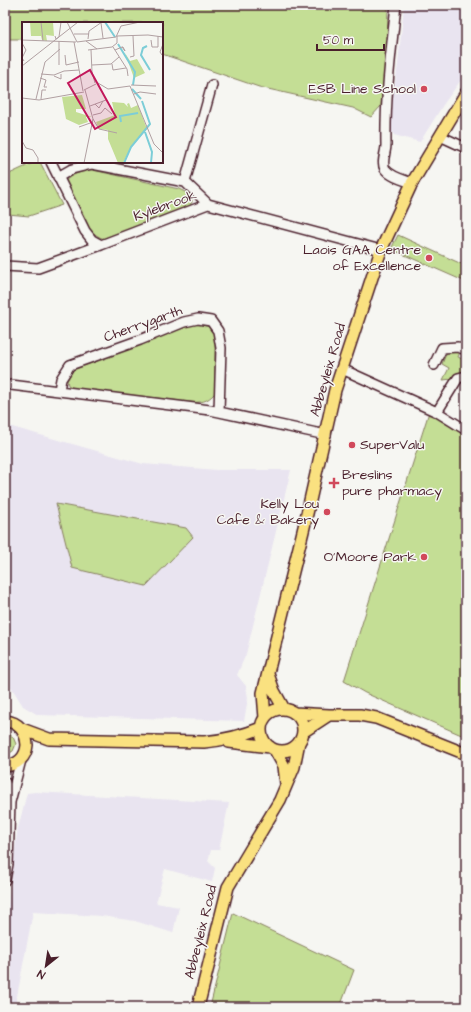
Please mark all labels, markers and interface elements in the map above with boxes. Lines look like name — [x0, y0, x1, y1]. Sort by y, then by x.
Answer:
inset map — [22, 22, 163, 163]
scale bar — [317, 26, 384, 52]
text: 50 m — [323, 32, 354, 49]
place label: ESB Line School — [308, 79, 416, 99]
marker: ESB Line School — [419, 84, 429, 94]
street label: Kylebrook — [131, 185, 200, 227]
place label: Laois GAA Centre of Excellence — [303, 240, 421, 276]
marker: Laois GAA Centre of Excellence — [424, 253, 434, 263]
street label: Cherrygarth — [101, 301, 185, 347]
street label: Abbeyleix Road — [305, 321, 351, 419]
place label: SuperValu — [360, 435, 424, 455]
marker: SuperValu — [347, 440, 357, 450]
place label: Breslins pure pharmacy — [342, 465, 442, 501]
marker: Breslins pure pharmacy — [329, 478, 339, 488]
place label: Kelly Lou Cafe & Bakery — [217, 494, 319, 530]
marker: Kelly Lou Cafe & Bakery — [322, 507, 332, 517]
place label: O'Moore Park — [324, 547, 416, 567]
marker: O'Moore Park — [419, 552, 429, 562]
street label: Abbeyleix Road — [180, 883, 222, 981]
north arrow — [26, 946, 66, 986]
text: N — [34, 966, 48, 982]

